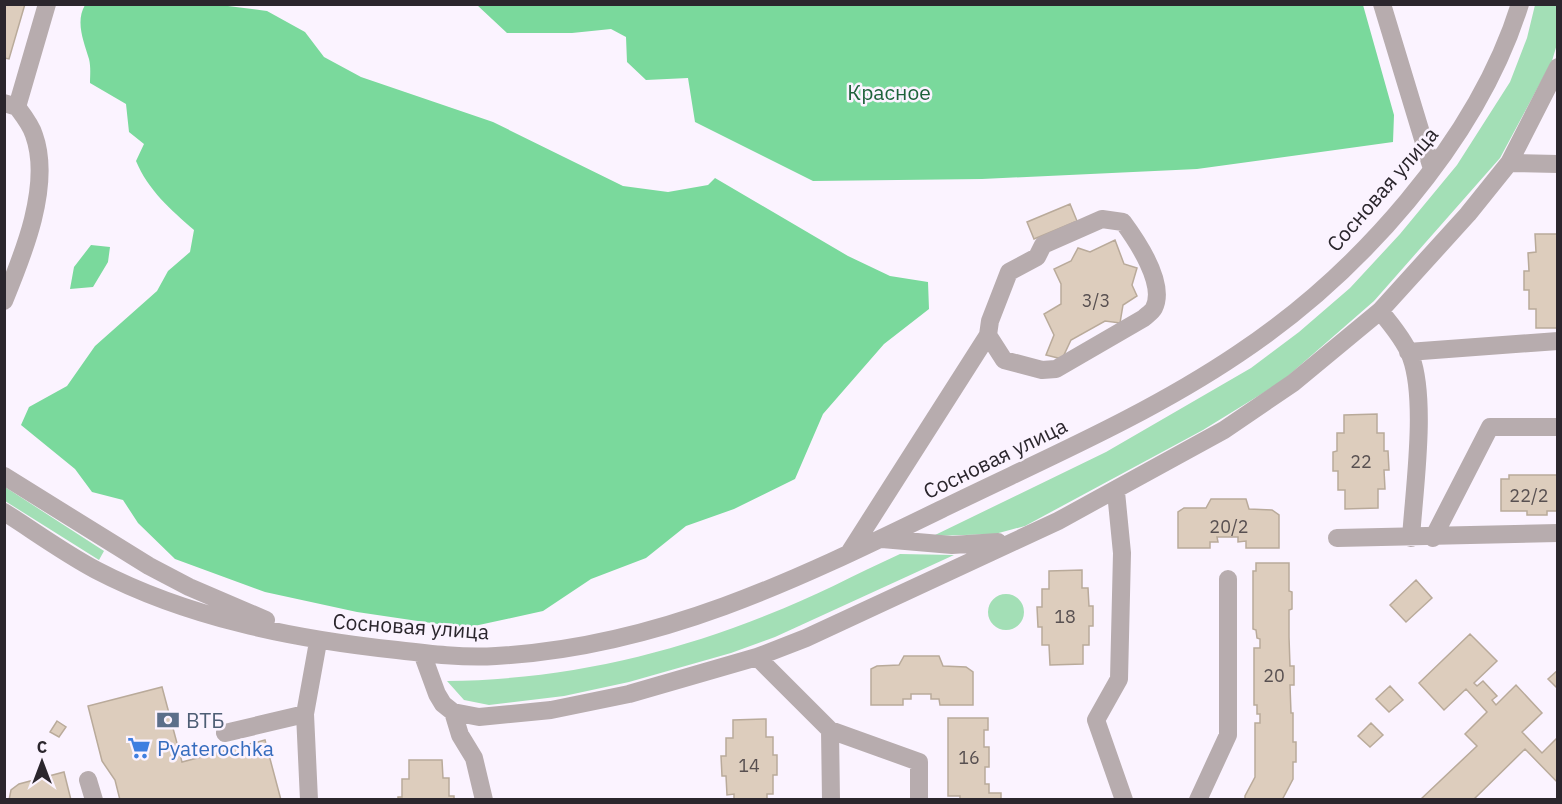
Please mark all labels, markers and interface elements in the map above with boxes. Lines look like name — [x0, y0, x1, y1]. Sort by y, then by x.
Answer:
park label: Красное — [847, 78, 931, 106]
street label: Сосновая улица — [1320, 121, 1444, 257]
house number: 3/3 — [1082, 289, 1110, 312]
street label: Сосновая улица — [918, 411, 1072, 505]
house number: 22 — [1350, 450, 1372, 473]
house number: 22/2 — [1509, 484, 1549, 507]
house number: 20/2 — [1209, 515, 1249, 538]
house number: 18 — [1054, 605, 1076, 628]
street label: Сосновая улица — [332, 607, 490, 645]
house number: 20 — [1263, 664, 1285, 687]
place label: ВТБ — [186, 706, 225, 734]
bank icon: ВТБ — [155, 707, 181, 733]
north arrow — [12, 732, 72, 792]
place label: Pyaterochka — [157, 734, 274, 762]
supermarket icon: Pyaterochka — [126, 735, 152, 761]
text: С — [37, 737, 47, 757]
house number: 16 — [958, 746, 980, 769]
house number: 14 — [738, 754, 760, 777]

